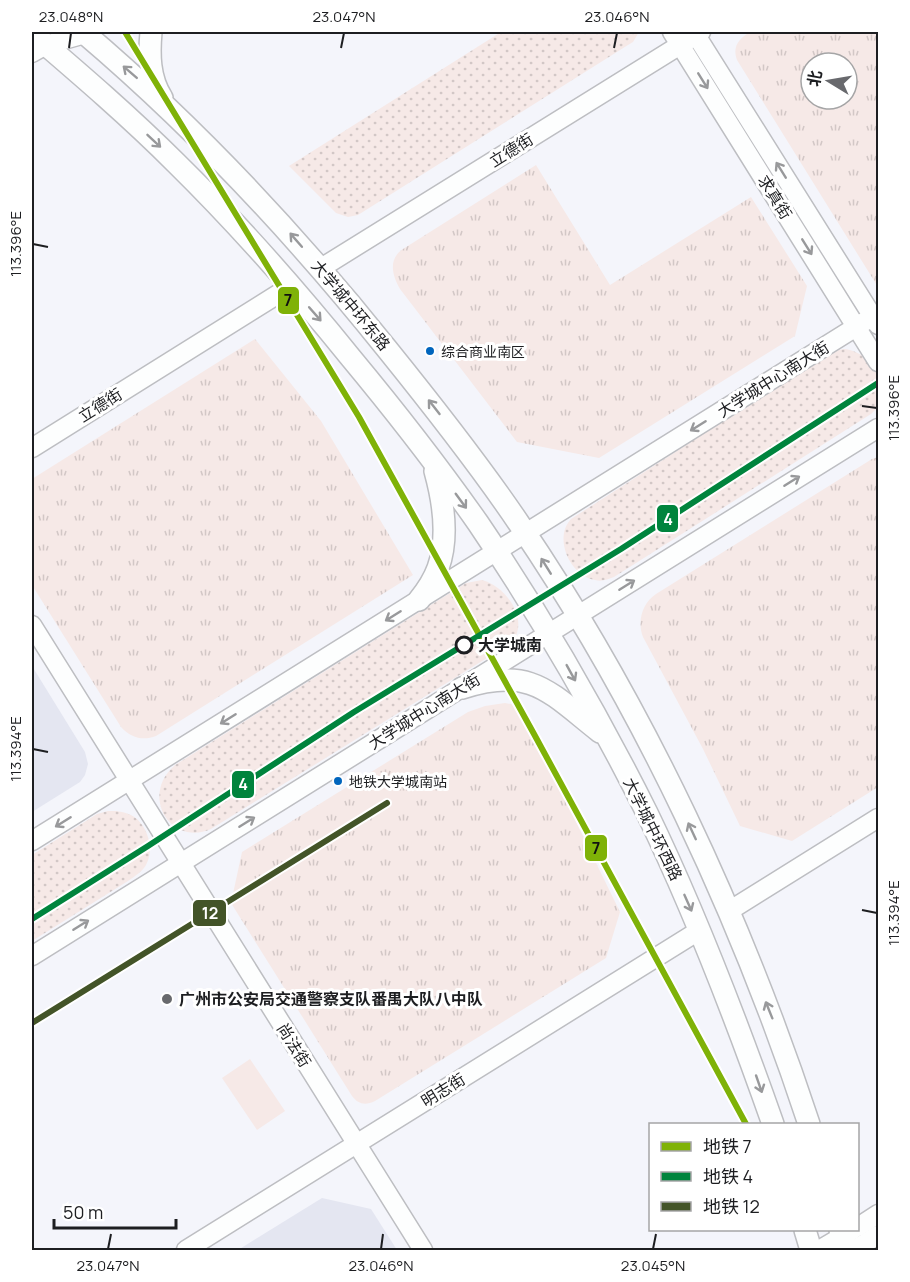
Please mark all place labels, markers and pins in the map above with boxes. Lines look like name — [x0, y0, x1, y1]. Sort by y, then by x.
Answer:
place label: 综合商业南区 — [441, 342, 525, 361]
marker: 综合商业南区 — [424, 345, 436, 357]
place label: 大学城南 — [478, 634, 542, 656]
marker: 大学城南 — [455, 636, 473, 654]
place label: 地铁大学城南站 — [349, 772, 447, 791]
marker: 地铁大学城南站 — [332, 775, 344, 787]
place label: 广州市公安局交通警察支队番禺大队八中队 — [179, 988, 483, 1010]
marker: 广州市公安局交通警察支队番禺大队八中队 — [160, 992, 174, 1006]

